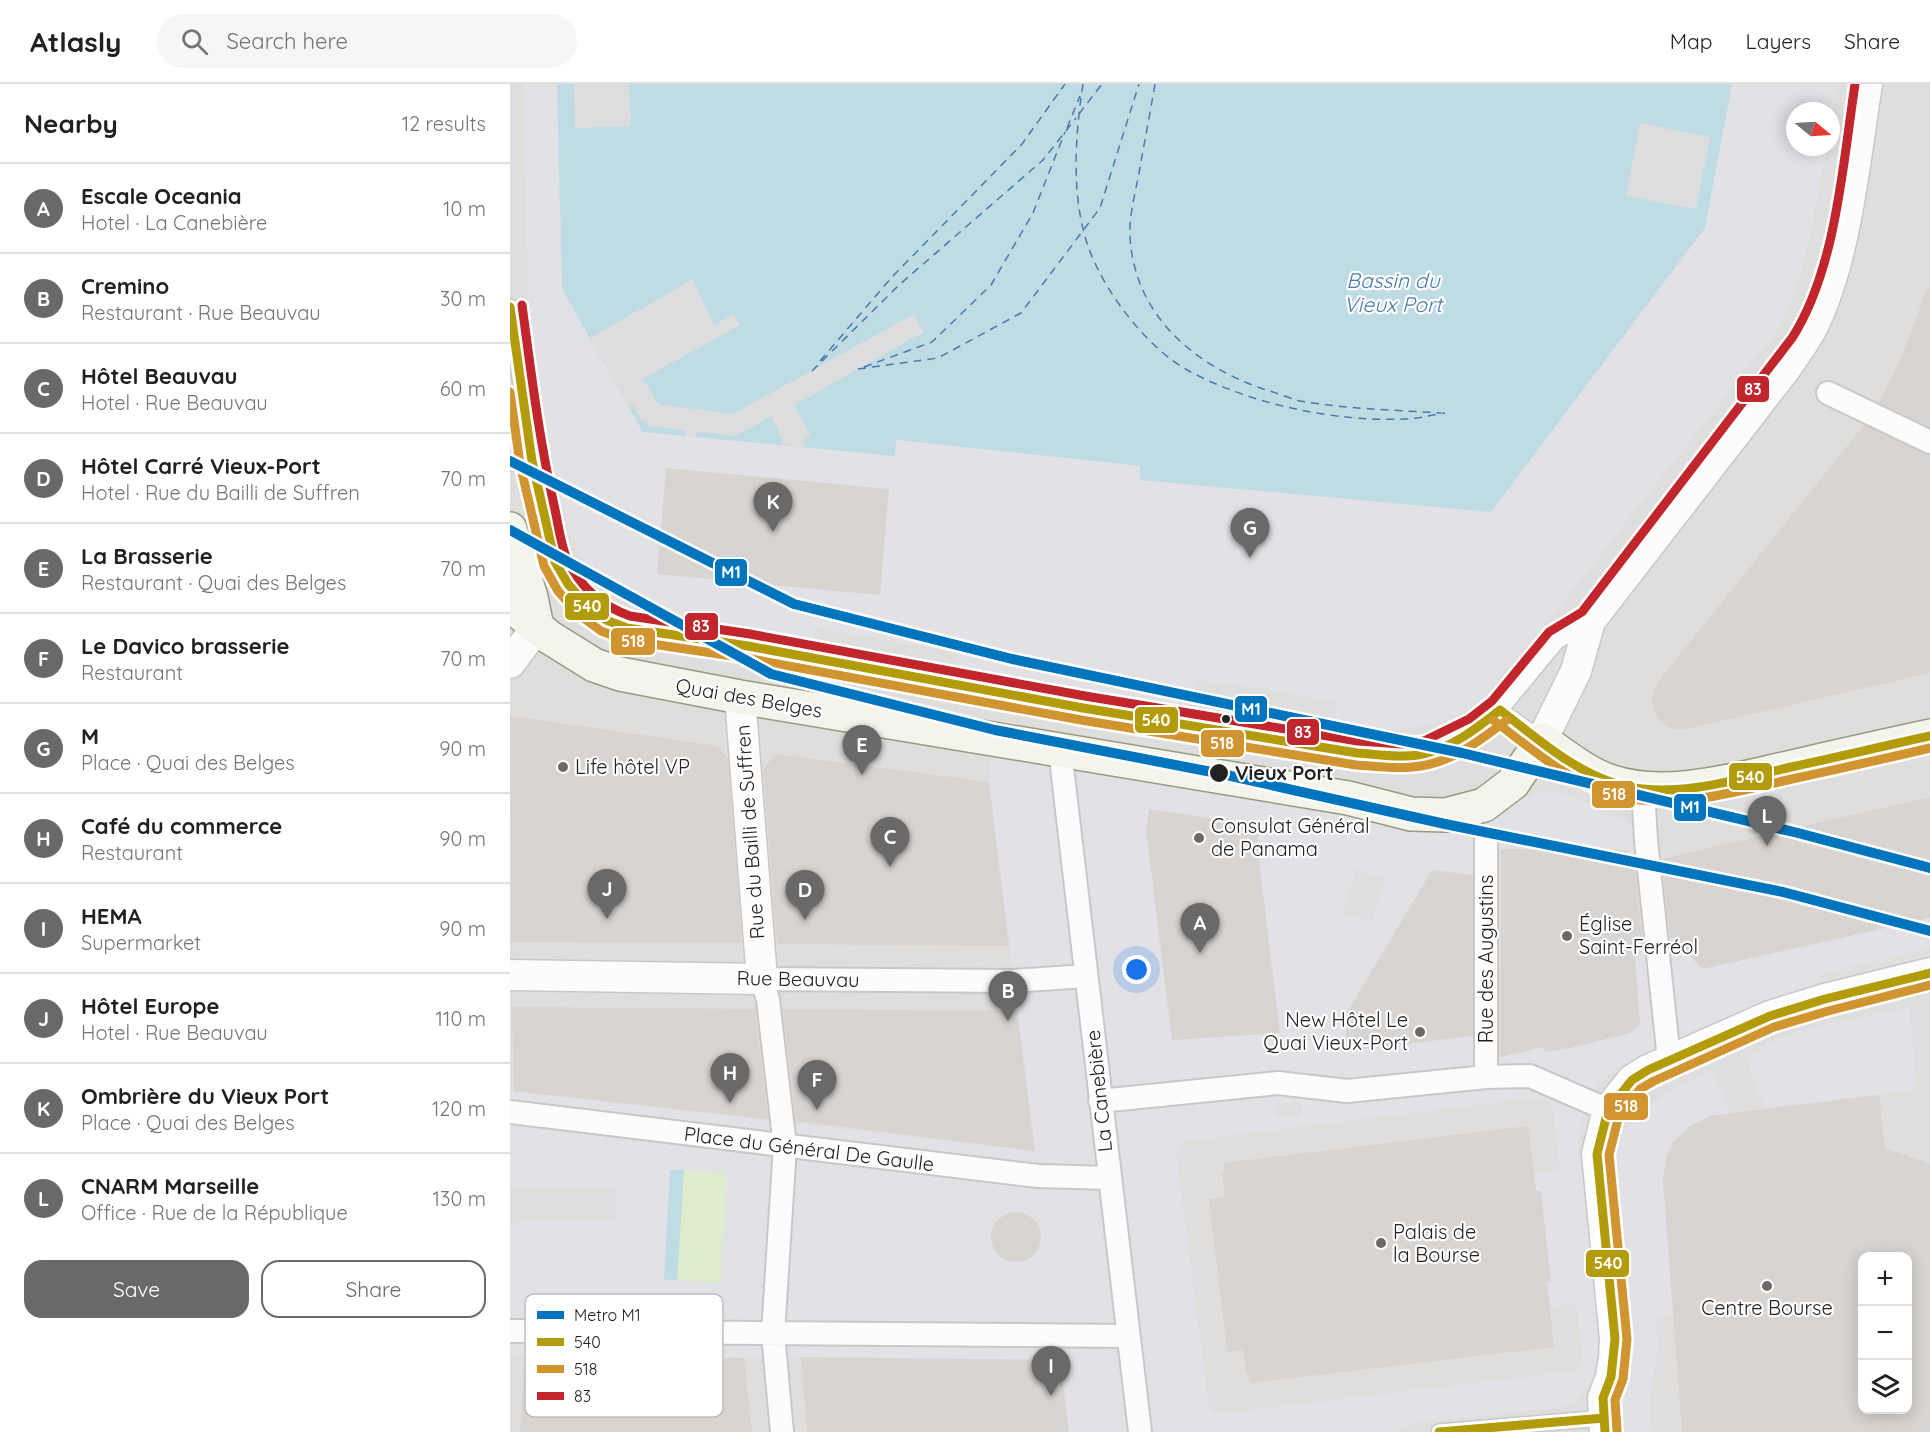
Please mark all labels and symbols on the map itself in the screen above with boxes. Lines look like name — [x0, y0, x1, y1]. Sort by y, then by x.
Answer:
north arrow — [1786, 102, 1840, 156]
water label: Bassin du Vieux Port — [1344, 267, 1445, 317]
line badge: 83 — [1736, 375, 1770, 403]
text: 83 — [1744, 379, 1762, 399]
pin: K — [754, 482, 792, 532]
pin: G — [1230, 508, 1270, 558]
line badge: M1 — [714, 558, 748, 587]
text: M1 — [721, 562, 741, 582]
line badge: 540 — [564, 592, 610, 621]
text: 540 — [573, 596, 601, 616]
line badge: 83 — [684, 612, 719, 641]
text: 83 — [692, 616, 710, 636]
line badge: 518 — [610, 627, 656, 656]
text: 518 — [621, 631, 645, 651]
street label: Quai des Belges — [674, 672, 824, 723]
line badge: M1 — [1234, 695, 1268, 723]
text: M1 — [1241, 699, 1261, 719]
line badge: 540 — [1134, 706, 1179, 734]
text: 540 — [1142, 710, 1170, 730]
unlabelled marker — [1220, 713, 1232, 725]
line badge: 83 — [1286, 718, 1320, 746]
text: 83 — [1294, 722, 1312, 742]
street label: Rue du Bailli de Suffren — [730, 724, 769, 940]
pin: E — [842, 726, 882, 775]
line badge: 518 — [1200, 729, 1245, 758]
text: 518 — [1210, 733, 1234, 753]
place label: Life hôtel VP — [575, 754, 690, 779]
marker: Life hôtel VP — [556, 760, 570, 774]
place label: Vieux Port — [1235, 760, 1333, 785]
marker: Vieux Port — [1208, 762, 1230, 784]
line badge: 540 — [1728, 762, 1773, 791]
text: 540 — [1736, 767, 1764, 787]
line badge: 518 — [1591, 780, 1636, 809]
text: 518 — [1602, 784, 1626, 804]
line badge: M1 — [1673, 793, 1707, 822]
pin: L — [1748, 796, 1786, 846]
text: M1 — [1680, 797, 1700, 817]
place label: Consulat Général de Panama — [1211, 813, 1370, 861]
pin: C — [870, 818, 910, 867]
marker: Consulat Général de Panama — [1192, 831, 1206, 845]
pin: J — [588, 870, 626, 919]
pin: D — [786, 870, 824, 920]
street label: Rue des Augustins — [1473, 875, 1498, 1043]
pin: A — [1180, 904, 1220, 953]
place label: Église Saint-Ferréol — [1579, 911, 1698, 959]
marker: Église Saint-Ferréol — [1560, 929, 1574, 943]
your location — [1122, 955, 1151, 984]
street label: Rue Beauvau — [736, 965, 860, 992]
pin: B — [988, 972, 1028, 1021]
place label: New Hôtel Le Quai Vieux-Port — [1263, 1007, 1408, 1055]
marker: New Hôtel Le Quai Vieux-Port — [1413, 1025, 1427, 1039]
street label: La Canebière — [1080, 1029, 1117, 1153]
pin: H — [710, 1054, 750, 1103]
pin: F — [798, 1060, 836, 1110]
line badge: 518 — [1603, 1092, 1649, 1121]
text: 518 — [1614, 1096, 1638, 1116]
street label: Place du Général De Gaulle — [683, 1121, 936, 1176]
place label: Palais de la Bourse — [1393, 1219, 1480, 1267]
marker: Palais de la Bourse — [1374, 1236, 1388, 1250]
line badge: 540 — [1585, 1249, 1630, 1278]
text: 540 — [1594, 1253, 1622, 1273]
marker: Centre Bourse — [1760, 1279, 1774, 1293]
legend — [525, 1294, 723, 1417]
place label: Centre Bourse — [1701, 1295, 1833, 1320]
text: Metro M1 — [574, 1305, 641, 1325]
text: 540 — [574, 1332, 601, 1352]
pin: I — [1032, 1346, 1070, 1396]
text: 518 — [574, 1359, 597, 1379]
text: 83 — [574, 1386, 591, 1406]

